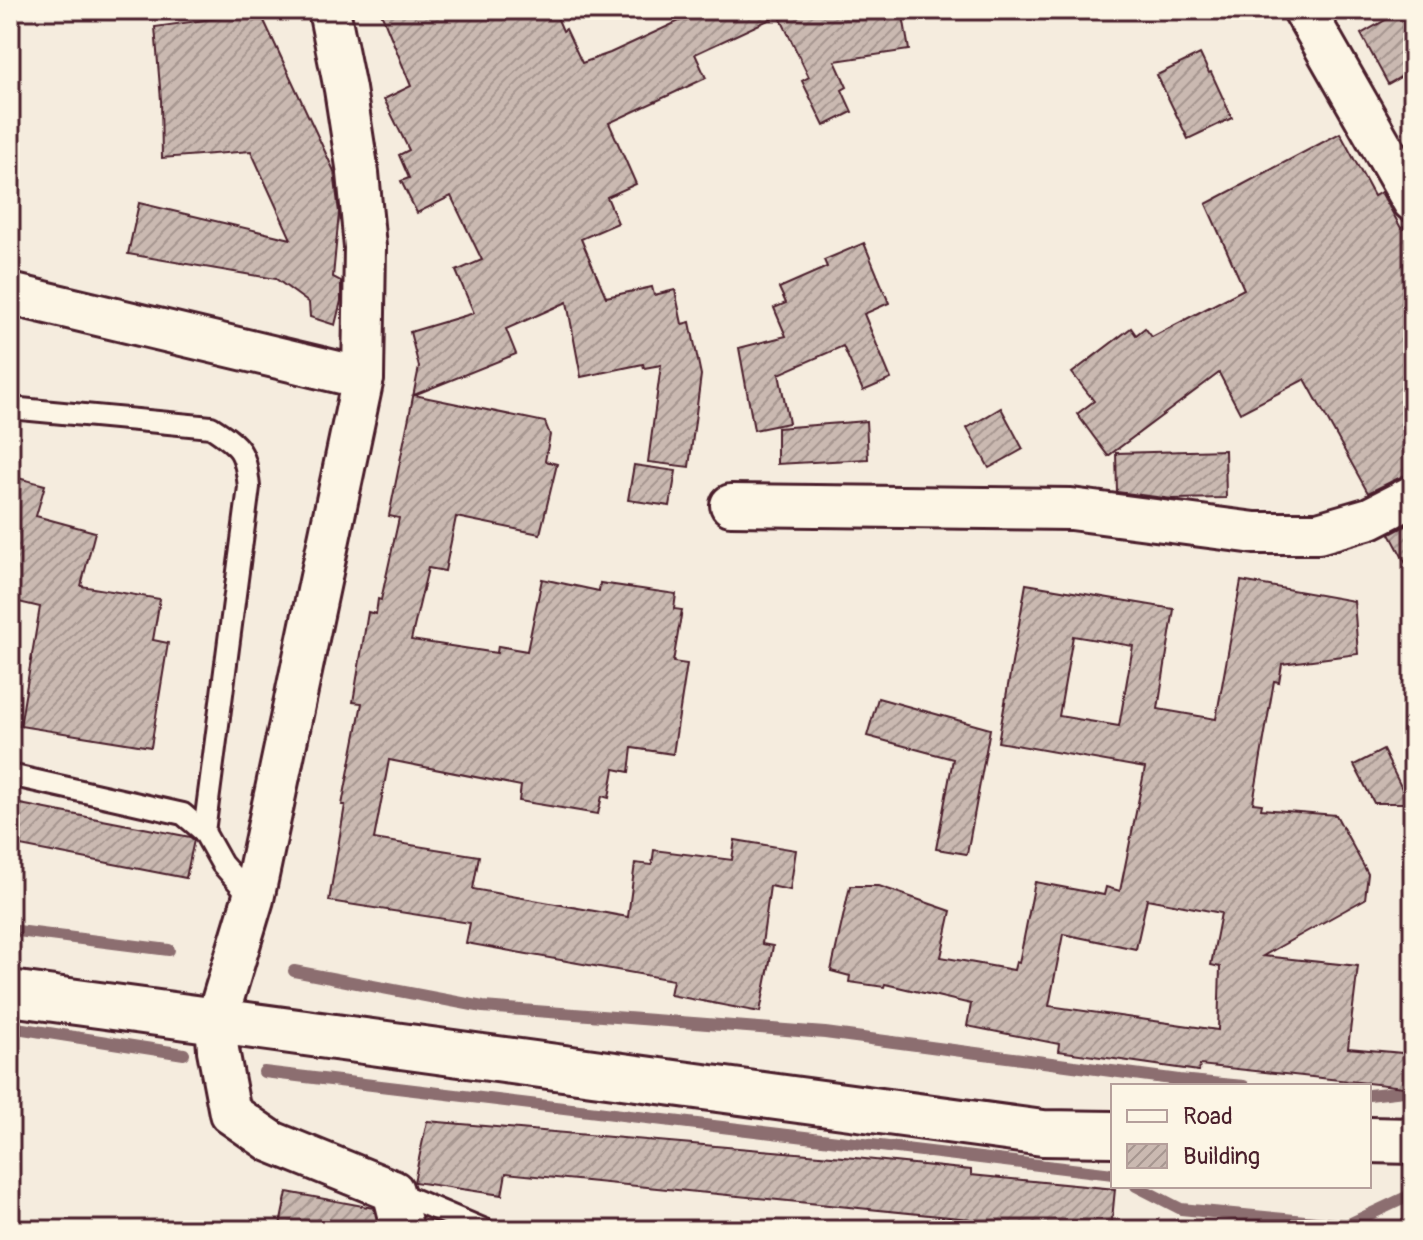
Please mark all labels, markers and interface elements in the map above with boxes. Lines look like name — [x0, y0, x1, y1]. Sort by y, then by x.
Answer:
legend — [1111, 1084, 1371, 1188]
text: Road — [1183, 1102, 1233, 1131]
text: Building — [1183, 1142, 1260, 1171]

